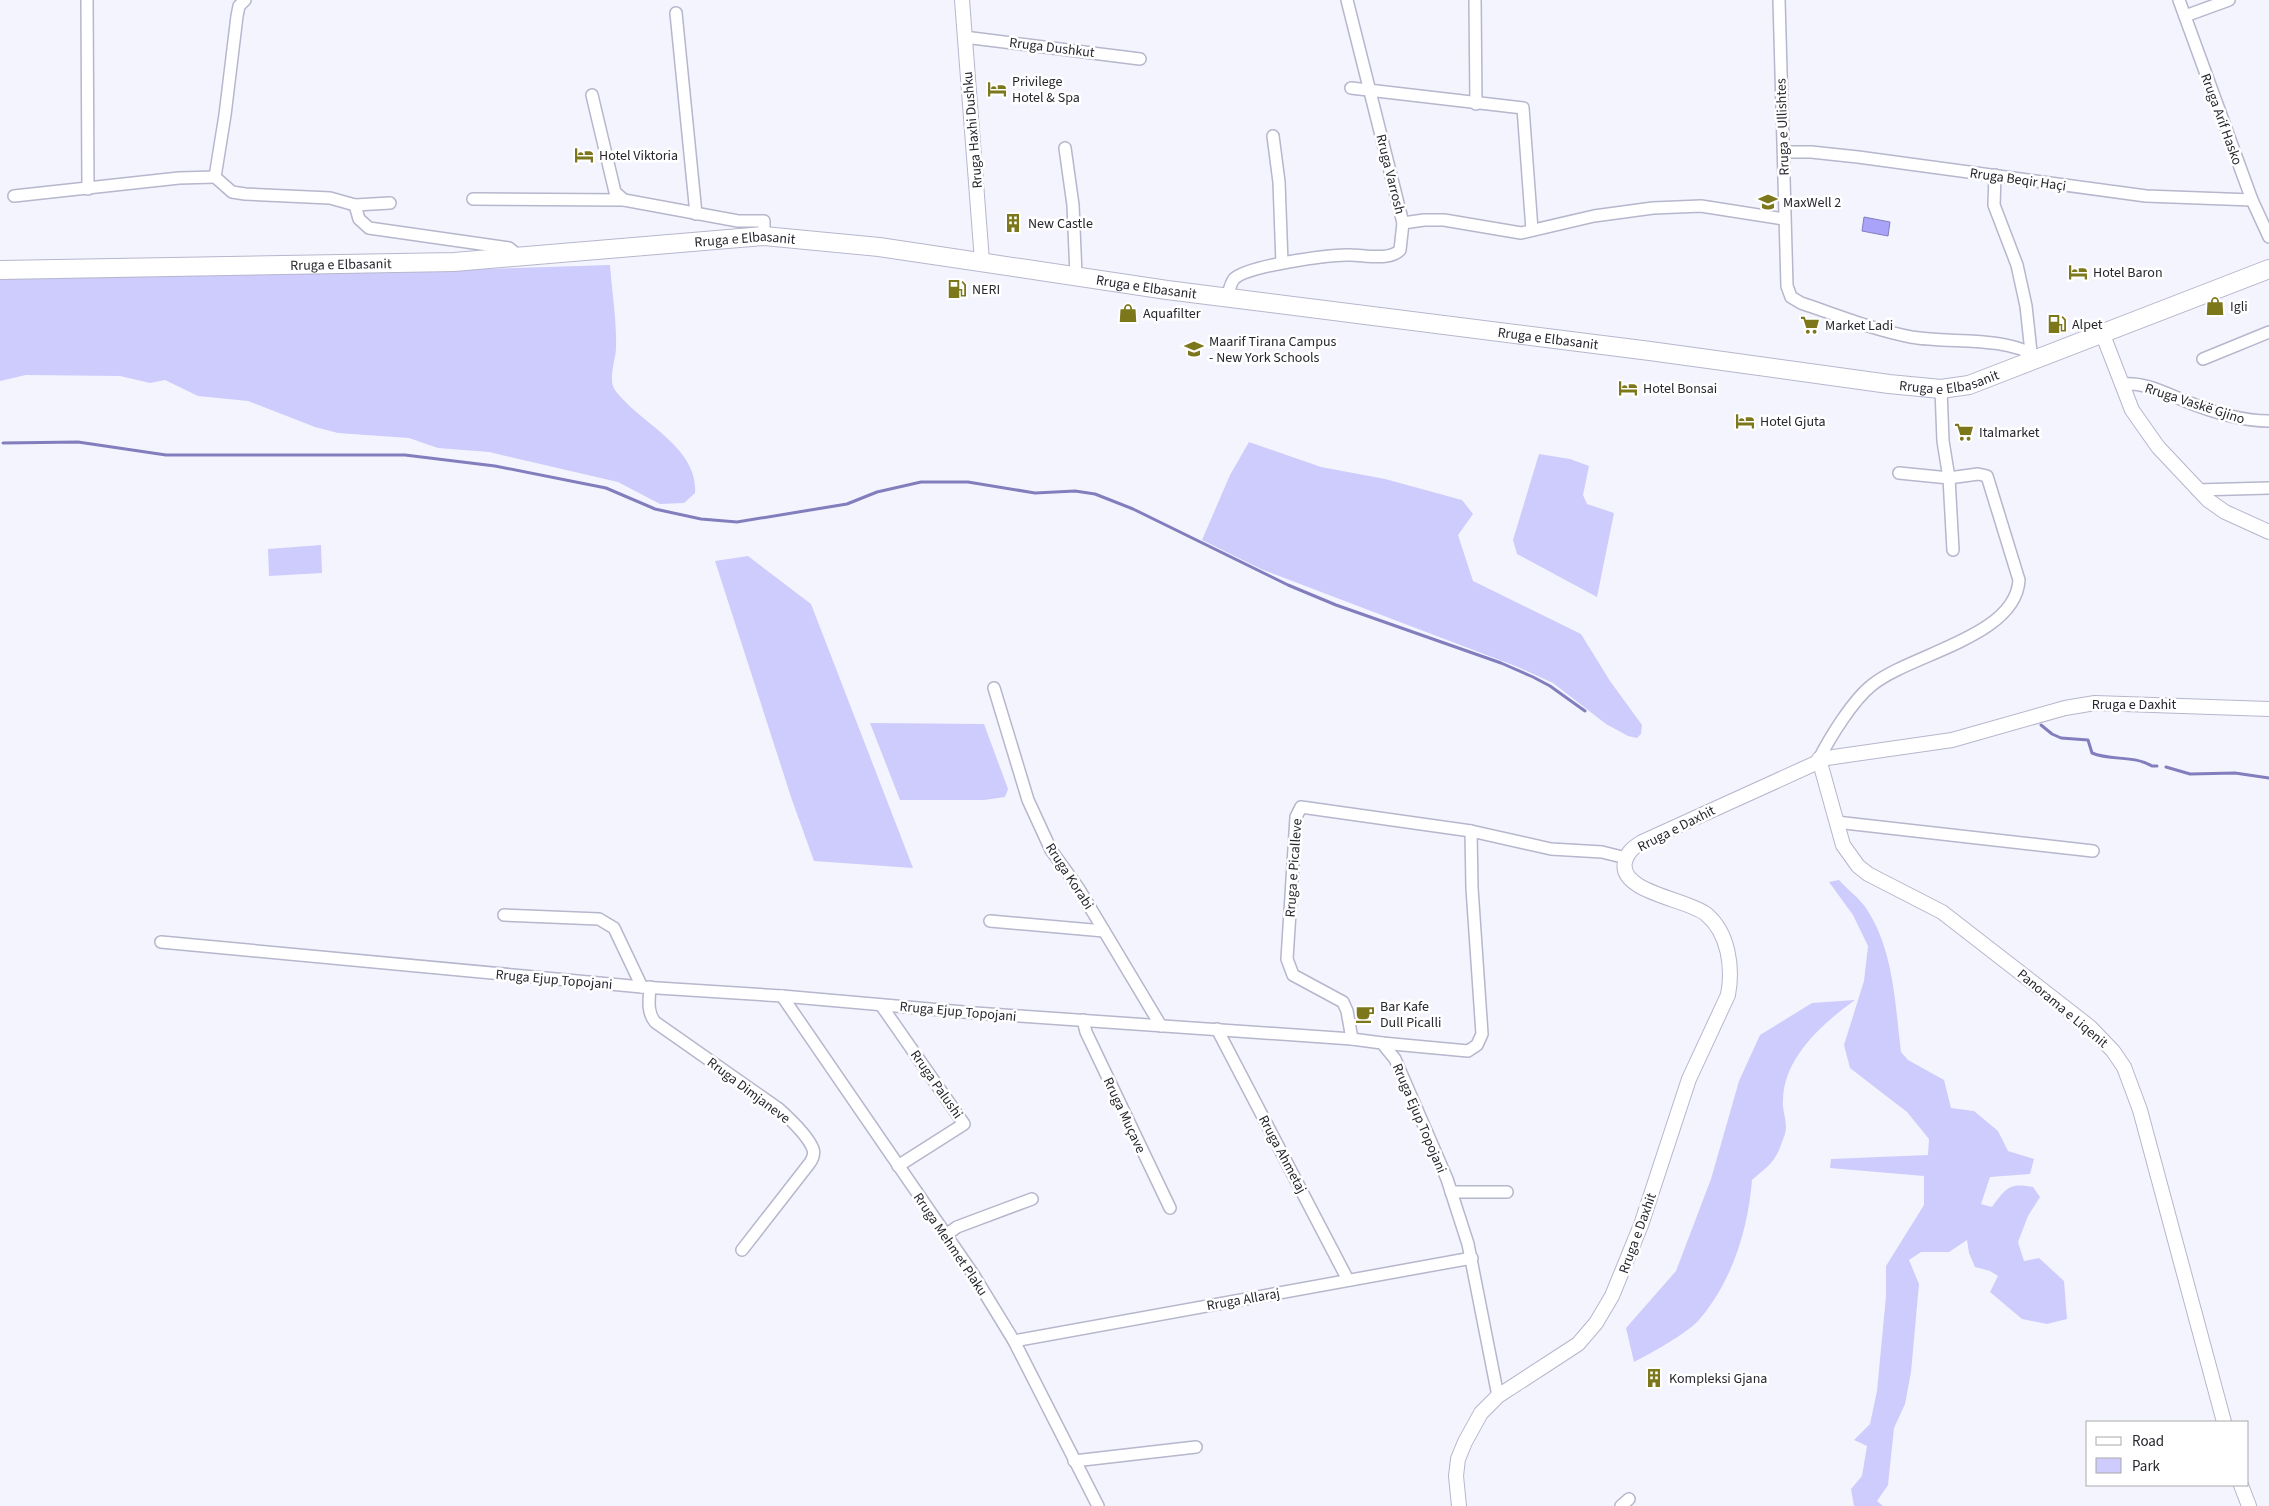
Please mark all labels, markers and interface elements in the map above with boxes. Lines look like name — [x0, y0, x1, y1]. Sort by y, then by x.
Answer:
street label: Rruga Dushkut — [1008, 33, 1096, 63]
street label: Rruga Haxhi Dushku — [958, 71, 988, 189]
street label: Rruga Arif Hasko — [2195, 71, 2247, 168]
place label: Privilege Hotel & Spa — [1012, 72, 1080, 108]
hotel icon: Privilege Hotel & Spa — [986, 78, 1008, 100]
street label: Rruga e Ullishtes — [1771, 78, 1795, 176]
street label: Rruga Varrosh — [1370, 132, 1410, 216]
hotel icon: Hotel Viktoria — [573, 144, 595, 166]
place label: Hotel Viktoria — [599, 146, 678, 166]
street label: Rruga Beqir Haçi — [1968, 163, 2067, 197]
school or university icon: MaxWell 2 — [1757, 191, 1779, 213]
place label: MaxWell 2 — [1783, 193, 1841, 213]
building icon: New Castle — [1002, 212, 1024, 234]
place label: New Castle — [1028, 214, 1093, 234]
street label: Rruga e Elbasanit — [694, 227, 796, 253]
street label: Rruga e Elbasanit — [290, 254, 392, 276]
hotel icon: Hotel Baron — [2067, 261, 2089, 283]
place label: Hotel Baron — [2093, 263, 2163, 283]
street label: Rruga e Elbasanit — [1095, 271, 1198, 305]
fuel station icon: NERI — [946, 278, 968, 300]
place label: NERI — [972, 280, 1000, 300]
shop icon: Igli — [2204, 295, 2226, 317]
place label: Igli — [2230, 297, 2248, 317]
shop icon: Aquafilter — [1117, 302, 1139, 324]
place label: Aquafilter — [1143, 304, 1201, 324]
fuel station icon: Alpet — [2046, 313, 2068, 335]
supermarket icon: Market Ladi — [1799, 314, 1821, 336]
place label: Alpet — [2072, 315, 2103, 335]
place label: Market Ladi — [1825, 316, 1893, 336]
street label: Rruga e Elbasanit — [1496, 323, 1600, 355]
place label: Maarif Tirana Campus - New York Schools — [1209, 332, 1337, 368]
school or university icon: Maarif Tirana Campus - New York Schools — [1183, 338, 1205, 360]
street label: Rruga e Elbasanit — [1898, 365, 2002, 400]
hotel icon: Hotel Bonsai — [1617, 377, 1639, 399]
street label: Rruga Vaskë Gjino — [2142, 378, 2247, 430]
place label: Hotel Bonsai — [1643, 379, 1717, 399]
hotel icon: Hotel Gjuta — [1734, 410, 1756, 432]
place label: Hotel Gjuta — [1760, 412, 1826, 432]
supermarket icon: Italmarket — [1953, 421, 1975, 443]
place label: Italmarket — [1979, 423, 2040, 443]
street label: Rruga e Daxhit — [2092, 695, 2177, 715]
street label: Rruga e Daxhit — [1634, 801, 1719, 857]
street label: Rruga e Picalleve — [1281, 818, 1307, 918]
street label: Rruga Korabi — [1040, 839, 1098, 914]
street label: Rruga Ejup Topojani — [495, 965, 613, 995]
street label: Panorama e Liqenit — [2013, 965, 2112, 1053]
street label: Rruga Ejup Topojani — [899, 997, 1017, 1027]
place label: Bar Kafe Dull Picalli — [1380, 997, 1441, 1033]
cafe icon: Bar Kafe Dull Picalli — [1354, 1003, 1376, 1025]
street label: Rruga Palushi — [905, 1046, 967, 1123]
street label: Rruga Dimjaneve — [703, 1053, 794, 1129]
street label: Rruga Ejup Topojani — [1387, 1060, 1451, 1176]
street label: Rruga Muçave — [1098, 1074, 1150, 1157]
street label: Rruga Ahmetaj — [1253, 1112, 1311, 1197]
street label: Rruga Mehmet Plaku — [908, 1189, 992, 1300]
street label: Rruga e Daxhit — [1614, 1190, 1662, 1277]
street label: Rruga Allaraj — [1205, 1284, 1281, 1316]
building icon: Kompleksi Gjana — [1643, 1367, 1665, 1389]
place label: Kompleksi Gjana — [1669, 1369, 1767, 1389]
legend — [2086, 1421, 2249, 1486]
text: Road — [2132, 1431, 2164, 1452]
text: Park — [2132, 1456, 2161, 1477]

